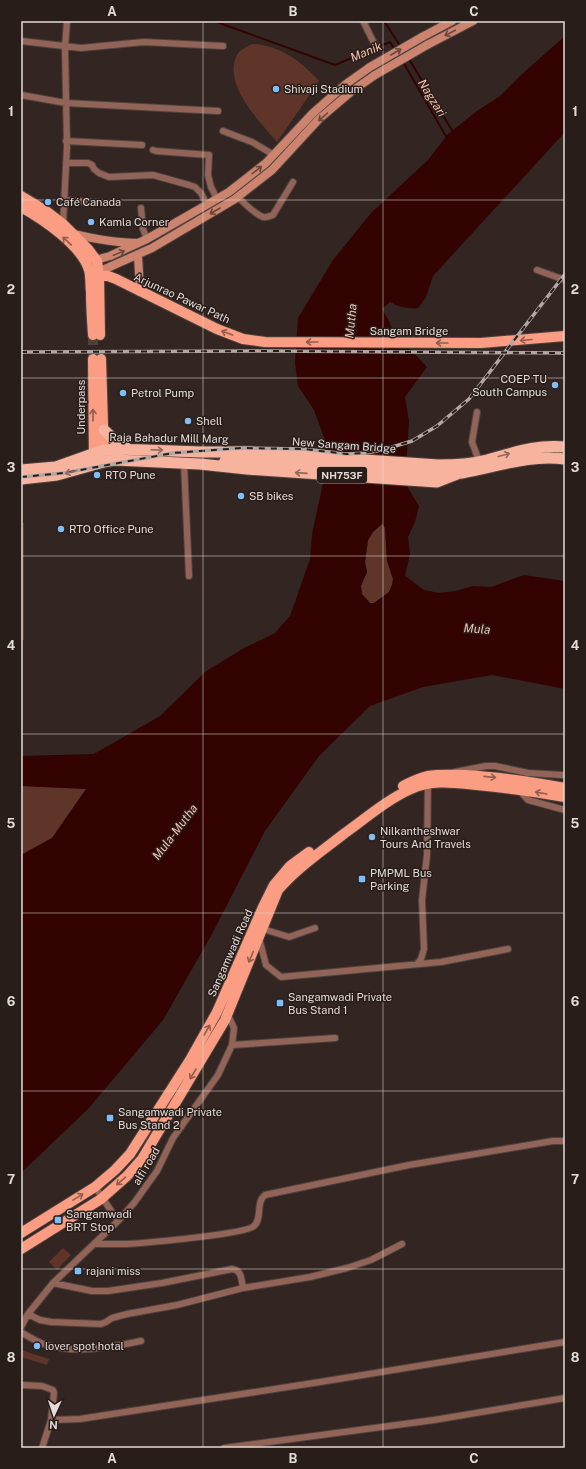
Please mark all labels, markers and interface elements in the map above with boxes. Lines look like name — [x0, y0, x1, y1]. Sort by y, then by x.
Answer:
text: A — [107, 4, 117, 19]
text: B — [289, 4, 298, 19]
text: C — [469, 4, 479, 19]
one-way arrow — [444, 30, 456, 37]
water label: Manik — [348, 39, 384, 65]
one-way arrow — [390, 47, 402, 55]
water label: Nagzari — [415, 77, 449, 119]
place label: Shivaji Stadium — [284, 83, 363, 95]
marker: Shivaji Stadium — [271, 84, 281, 94]
text: 1 — [8, 104, 14, 119]
text: 1 — [572, 104, 578, 119]
one-way arrow — [318, 112, 328, 121]
one-way arrow — [251, 166, 262, 175]
place label: Café Canada — [56, 196, 121, 208]
marker: Café Canada — [43, 197, 53, 207]
one-way arrow — [209, 208, 221, 216]
place label: Kamla Corner — [99, 216, 169, 228]
marker: Kamla Corner — [86, 217, 96, 227]
one-way arrow — [62, 236, 72, 245]
one-way arrow — [112, 248, 124, 256]
street label: Arjunrao Pawar Path — [132, 270, 232, 326]
text: 2 — [7, 282, 15, 297]
text: 2 — [571, 282, 579, 297]
water label: Mutha — [342, 303, 360, 339]
street label: Sangam Bridge — [370, 325, 448, 337]
one-way arrow — [221, 329, 234, 336]
one-way arrow — [520, 336, 533, 343]
one-way arrow — [306, 338, 319, 346]
one-way arrow — [436, 339, 449, 347]
place label: COEP TU South Campus — [472, 373, 547, 398]
street label: Underpass — [75, 379, 87, 434]
marker: COEP TU South Campus — [550, 380, 560, 390]
place label: Petrol Pump — [131, 387, 195, 399]
marker: Petrol Pump — [118, 388, 128, 398]
one-way arrow — [89, 409, 97, 422]
place label: Shell — [196, 415, 222, 427]
marker: Shell — [183, 416, 193, 426]
street label: Raja Bahadur Mill Marg — [109, 431, 229, 445]
street label: New Sangam Bridge — [292, 435, 396, 455]
one-way arrow — [150, 447, 163, 454]
one-way arrow — [497, 451, 510, 458]
text: 3 — [7, 460, 16, 475]
text: 3 — [571, 460, 580, 475]
road number: NH753F — [317, 467, 367, 483]
one-way arrow — [65, 468, 78, 476]
place label: RTO Pune — [105, 469, 156, 481]
one-way arrow — [294, 469, 307, 476]
marker: RTO Pune — [92, 470, 102, 480]
place label: SB bikes — [249, 490, 294, 502]
marker: SB bikes — [236, 491, 246, 501]
place label: RTO Office Pune — [69, 523, 153, 535]
marker: RTO Office Pune — [56, 524, 66, 534]
water label: Mula — [463, 621, 491, 637]
text: 4 — [7, 638, 16, 653]
text: 4 — [571, 638, 580, 653]
one-way arrow — [483, 773, 496, 781]
one-way arrow — [535, 789, 548, 797]
water label: Mula-Mutha — [150, 801, 200, 863]
text: 5 — [7, 816, 16, 831]
text: 5 — [571, 816, 580, 831]
place label: Nilkantheshwar Tours And Travels — [380, 825, 471, 850]
marker: Nilkantheshwar Tours And Travels — [367, 832, 377, 842]
place label: PMPML Bus Parking — [370, 867, 432, 892]
marker: PMPML Bus Parking — [357, 874, 367, 884]
street label: Sangamwadi Road — [205, 907, 255, 999]
one-way arrow — [246, 951, 254, 963]
place label: Sangamwadi Private Bus Stand 1 — [288, 991, 392, 1016]
text: 6 — [7, 994, 16, 1009]
text: 6 — [571, 994, 580, 1009]
marker: Sangamwadi Private Bus Stand 1 — [275, 998, 285, 1008]
one-way arrow — [203, 1024, 211, 1036]
one-way arrow — [189, 1068, 197, 1080]
place label: Sangamwadi Private Bus Stand 2 — [118, 1106, 222, 1131]
marker: Sangamwadi Private Bus Stand 2 — [105, 1113, 115, 1123]
street label: alfi road — [130, 1145, 162, 1187]
text: 7 — [7, 1172, 15, 1187]
text: 7 — [571, 1172, 579, 1187]
one-way arrow — [116, 1177, 127, 1186]
one-way arrow — [72, 1193, 84, 1201]
place label: Sangamwadi BRT Stop — [66, 1208, 132, 1233]
marker: Sangamwadi BRT Stop — [53, 1215, 63, 1225]
place label: rajani miss — [86, 1265, 141, 1277]
marker: rajani miss — [73, 1266, 83, 1276]
place label: lover spot hotal — [45, 1340, 124, 1352]
marker: lover spot hotal — [32, 1341, 42, 1351]
text: 8 — [7, 1350, 16, 1365]
text: 8 — [571, 1350, 580, 1365]
north arrow — [34, 1395, 74, 1435]
text: N — [49, 1419, 58, 1431]
text: A — [107, 1451, 117, 1466]
text: B — [289, 1451, 298, 1466]
text: C — [469, 1451, 479, 1466]

